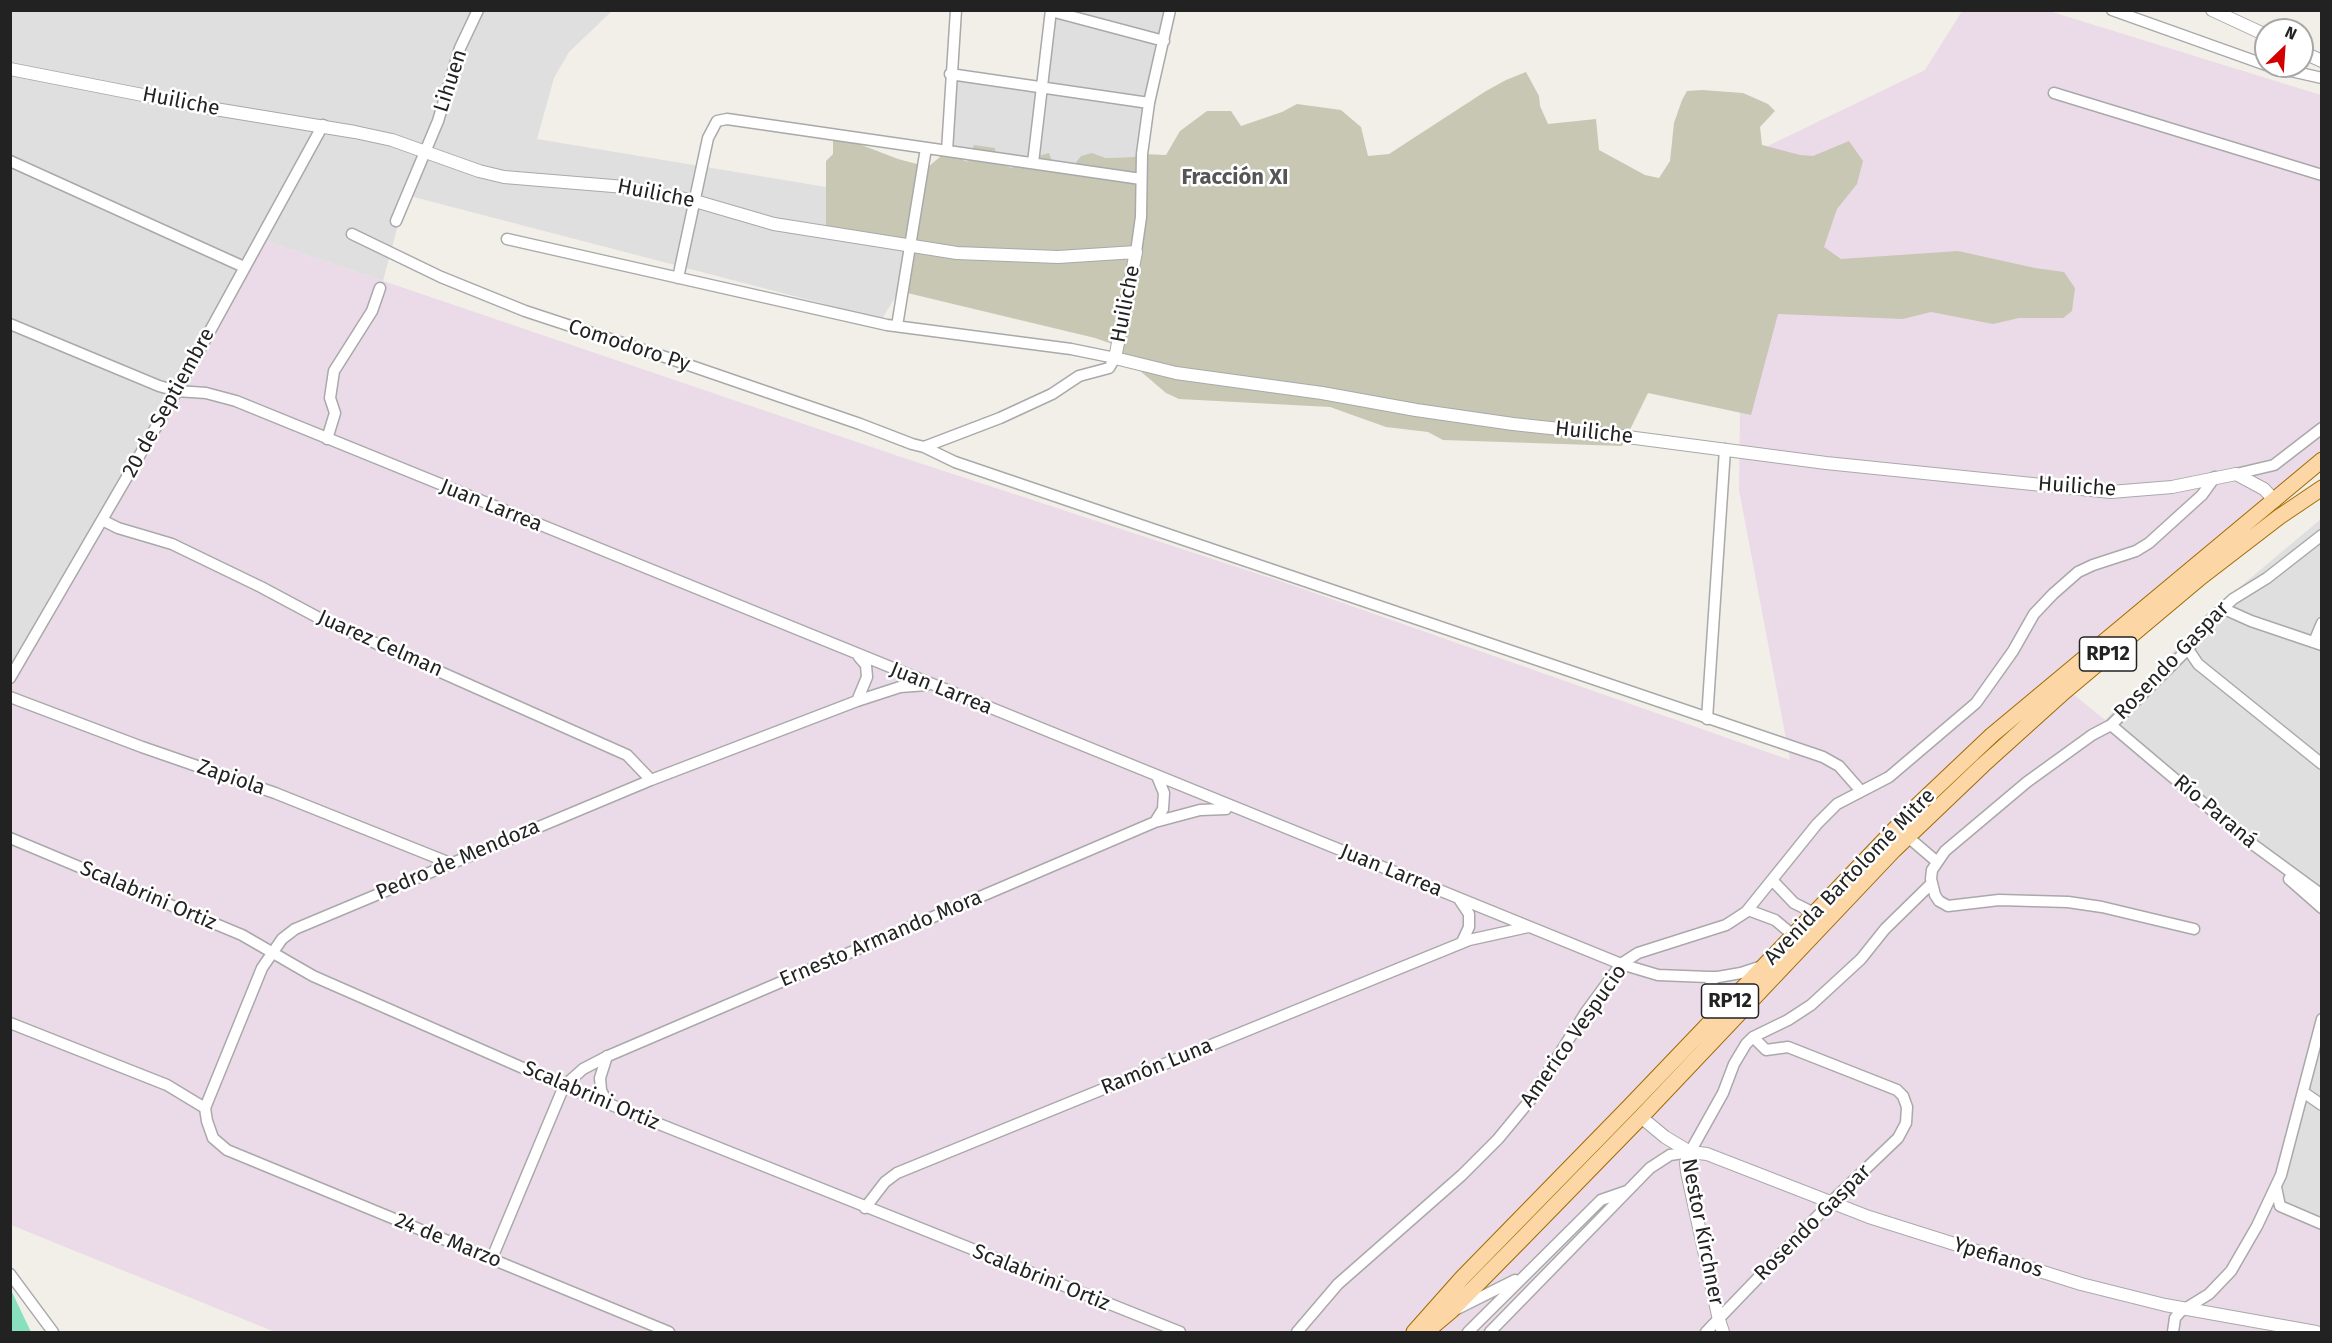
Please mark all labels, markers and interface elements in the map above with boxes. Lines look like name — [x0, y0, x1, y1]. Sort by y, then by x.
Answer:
north arrow — [2254, 18, 2314, 78]
text: N — [2282, 22, 2300, 44]
street label: Lihuen — [429, 46, 473, 116]
street label: Huiliche — [140, 82, 222, 122]
district label: Fracción XI — [1182, 165, 1288, 191]
street label: Huiliche — [615, 174, 697, 214]
street label: Huiliche — [1106, 263, 1146, 345]
street label: Comodoro Py — [565, 314, 693, 378]
street label: 20 de Septiembre — [118, 324, 220, 482]
street label: Huiliche — [1554, 416, 1634, 450]
street label: Huiliche — [2037, 472, 2117, 502]
street label: Juan Larrea — [436, 474, 546, 538]
street label: Rosendo Gaspar — [2109, 597, 2235, 725]
street label: Juarez Celman — [314, 605, 446, 683]
road number: RP12 — [2080, 637, 2136, 671]
street label: Juan Larrea — [886, 657, 996, 721]
street label: Zapiola — [194, 755, 268, 801]
street label: Río Paraná — [2168, 770, 2262, 854]
street label: Avenida Bartolomé Mitre — [1759, 784, 1941, 970]
street label: Pedro de Mendoza — [372, 814, 544, 906]
street label: Juan Larrea — [1336, 839, 1446, 903]
street label: Scalabrini Ortiz — [76, 856, 220, 936]
street label: Ernesto Armando Mora — [776, 885, 986, 993]
street label: Americo Vespucio — [1515, 960, 1633, 1112]
road number: RP12 — [1702, 984, 1758, 1018]
street label: Ramón Luna — [1098, 1033, 1216, 1101]
street label: Scalabrini Ortiz — [519, 1056, 663, 1136]
street label: Nestor Kirchner — [1675, 1157, 1729, 1307]
street label: Rosendo Gaspar — [1749, 1159, 1877, 1287]
street label: 24 de Marzo — [391, 1208, 505, 1274]
street label: Ypefianos — [1950, 1232, 2046, 1284]
street label: Scalabrini Ortiz — [969, 1239, 1113, 1317]

